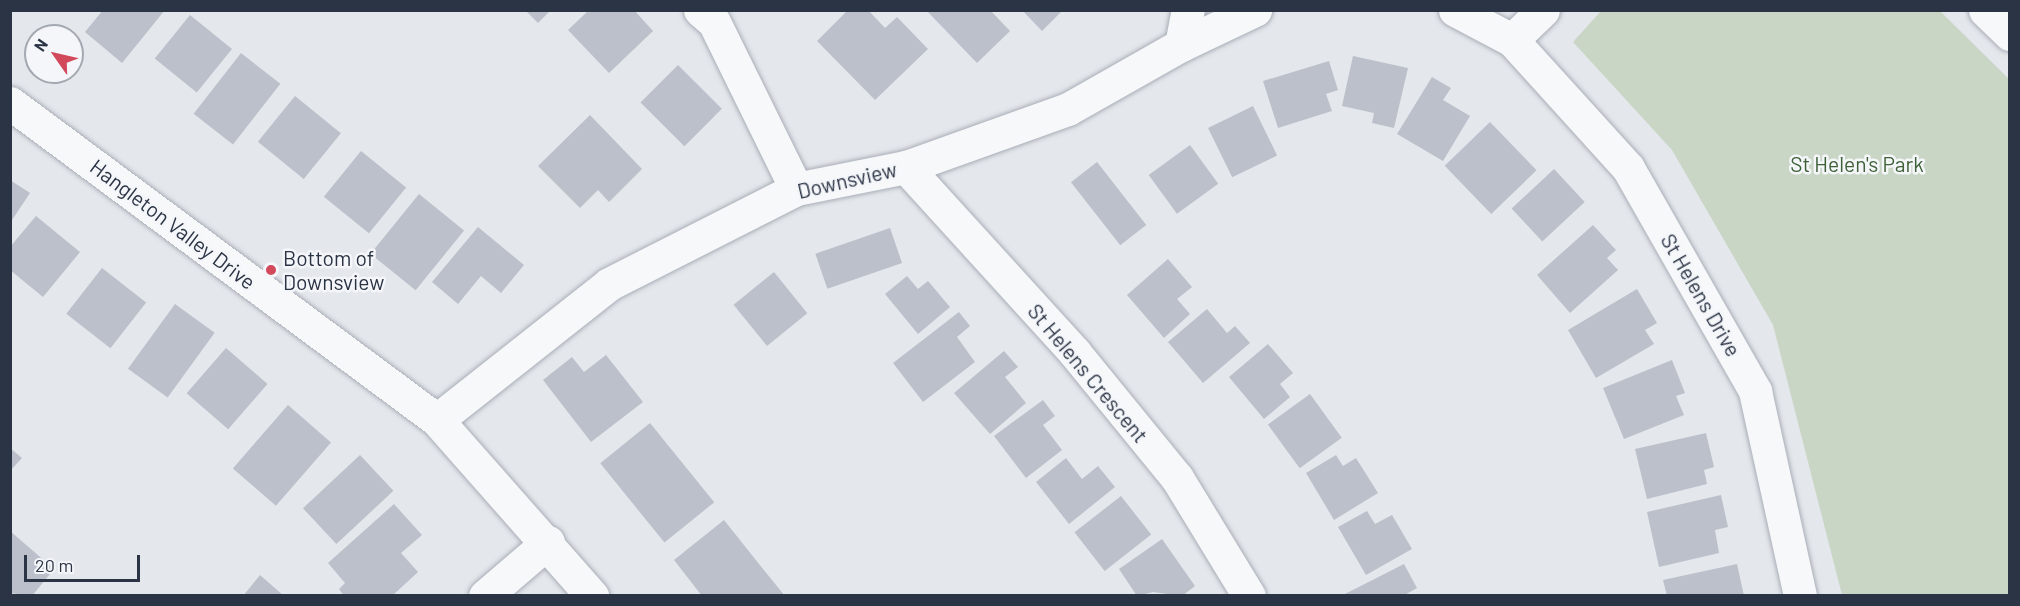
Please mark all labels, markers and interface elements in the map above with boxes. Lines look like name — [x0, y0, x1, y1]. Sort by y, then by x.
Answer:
north arrow — [24, 24, 84, 84]
text: N — [29, 35, 51, 55]
park label: St Helen's Park — [1790, 151, 1924, 177]
street label: Hangleton Valley Drive — [85, 154, 261, 294]
street label: Downsview — [795, 156, 899, 204]
street label: St Helens Drive — [1656, 229, 1746, 361]
place label: Bottom of Downsview — [283, 245, 384, 295]
marker: Bottom of Downsview — [264, 263, 278, 277]
street label: St Helens Crescent — [1023, 299, 1153, 447]
scale bar — [27, 543, 142, 581]
text: 20 m — [35, 554, 73, 576]

